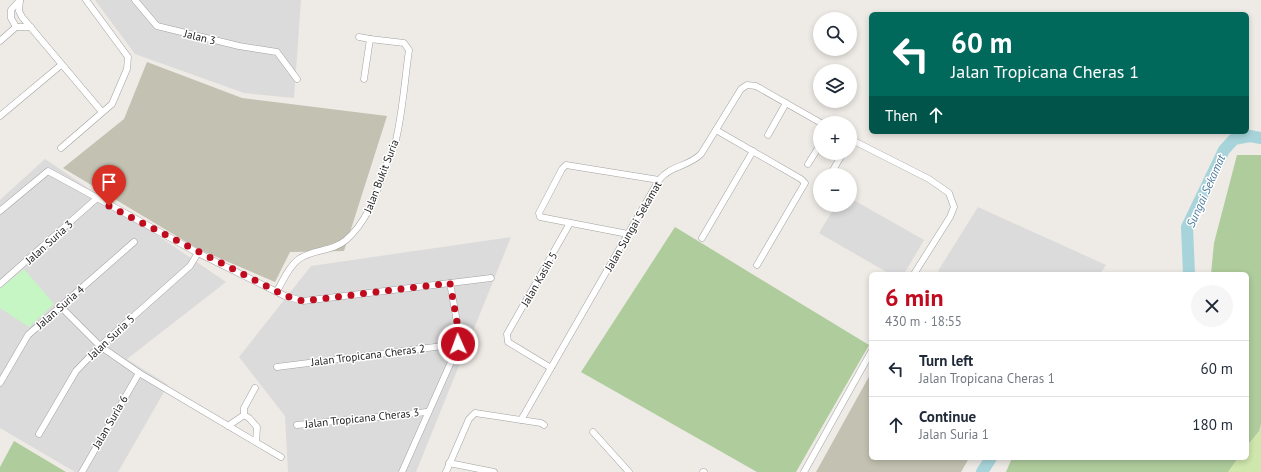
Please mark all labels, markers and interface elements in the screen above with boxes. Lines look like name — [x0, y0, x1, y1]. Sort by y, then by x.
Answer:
map controls — [813, 12, 857, 212]
button: search — [813, 12, 857, 56]
text: 60 m — [951, 24, 1012, 61]
street label: Jalan 3 — [182, 26, 217, 48]
icon: left — [885, 28, 937, 80]
text: Jalan Tropicana Cheras 1 — [951, 60, 1139, 83]
button: layers — [813, 64, 857, 108]
icon: ahead — [925, 104, 947, 126]
text: Then — [885, 106, 917, 125]
button: + — [813, 116, 857, 160]
street label: Jalan Bukit Suria — [360, 137, 401, 216]
water label: Sungai Sekamat — [1183, 151, 1229, 229]
pin — [92, 165, 126, 206]
button: − — [813, 168, 857, 212]
icon: arrive — [98, 171, 120, 193]
street label: Jalan Sungai Sekamat — [601, 178, 665, 274]
street label: Jalan Suria 3 — [22, 217, 76, 268]
street label: Jalan Kasih 5 — [517, 249, 560, 310]
street label: Jalan Suria 4 — [32, 282, 87, 332]
text: 6 min — [885, 282, 944, 313]
button: close — [1191, 285, 1233, 327]
street label: Jalan Suria 5 — [84, 312, 137, 363]
text: 430 m · 18:55 — [885, 313, 962, 330]
position arrow — [437, 323, 479, 365]
street label: Jalan Tropicana Cheras 2 — [309, 341, 426, 369]
text: Turn left — [919, 351, 973, 370]
icon: left — [885, 358, 907, 380]
text: 60 m — [1200, 359, 1233, 378]
text: Jalan Tropicana Cheras 1 — [919, 370, 1055, 387]
street label: Jalan Suria 6 — [89, 393, 131, 452]
street label: Jalan Tropicana Cheras 3 — [303, 405, 420, 431]
text: Continue — [919, 407, 976, 426]
icon: ahead — [885, 414, 907, 436]
text: 180 m — [1192, 415, 1233, 434]
text: Jalan Suria 1 — [919, 426, 989, 443]

